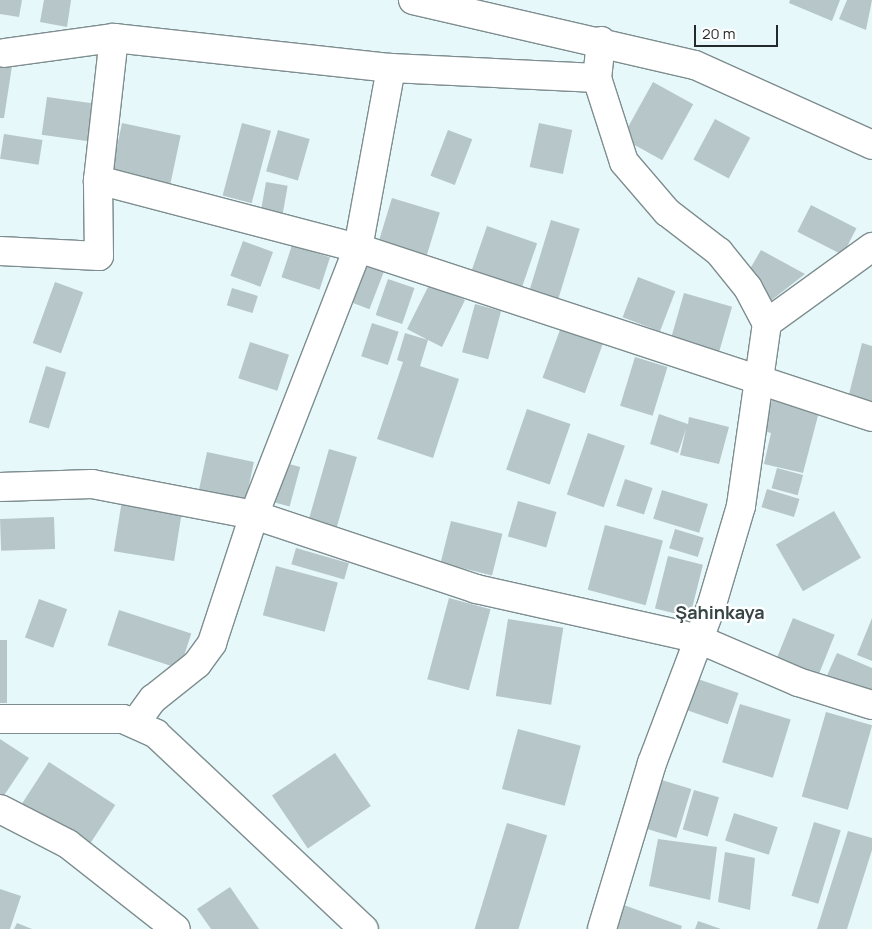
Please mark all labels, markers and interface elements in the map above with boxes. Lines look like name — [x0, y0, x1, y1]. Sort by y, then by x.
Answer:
scale bar — [697, 15, 781, 47]
text: 20 m — [702, 23, 735, 44]
district label: Şahinkaya — [675, 601, 765, 623]

